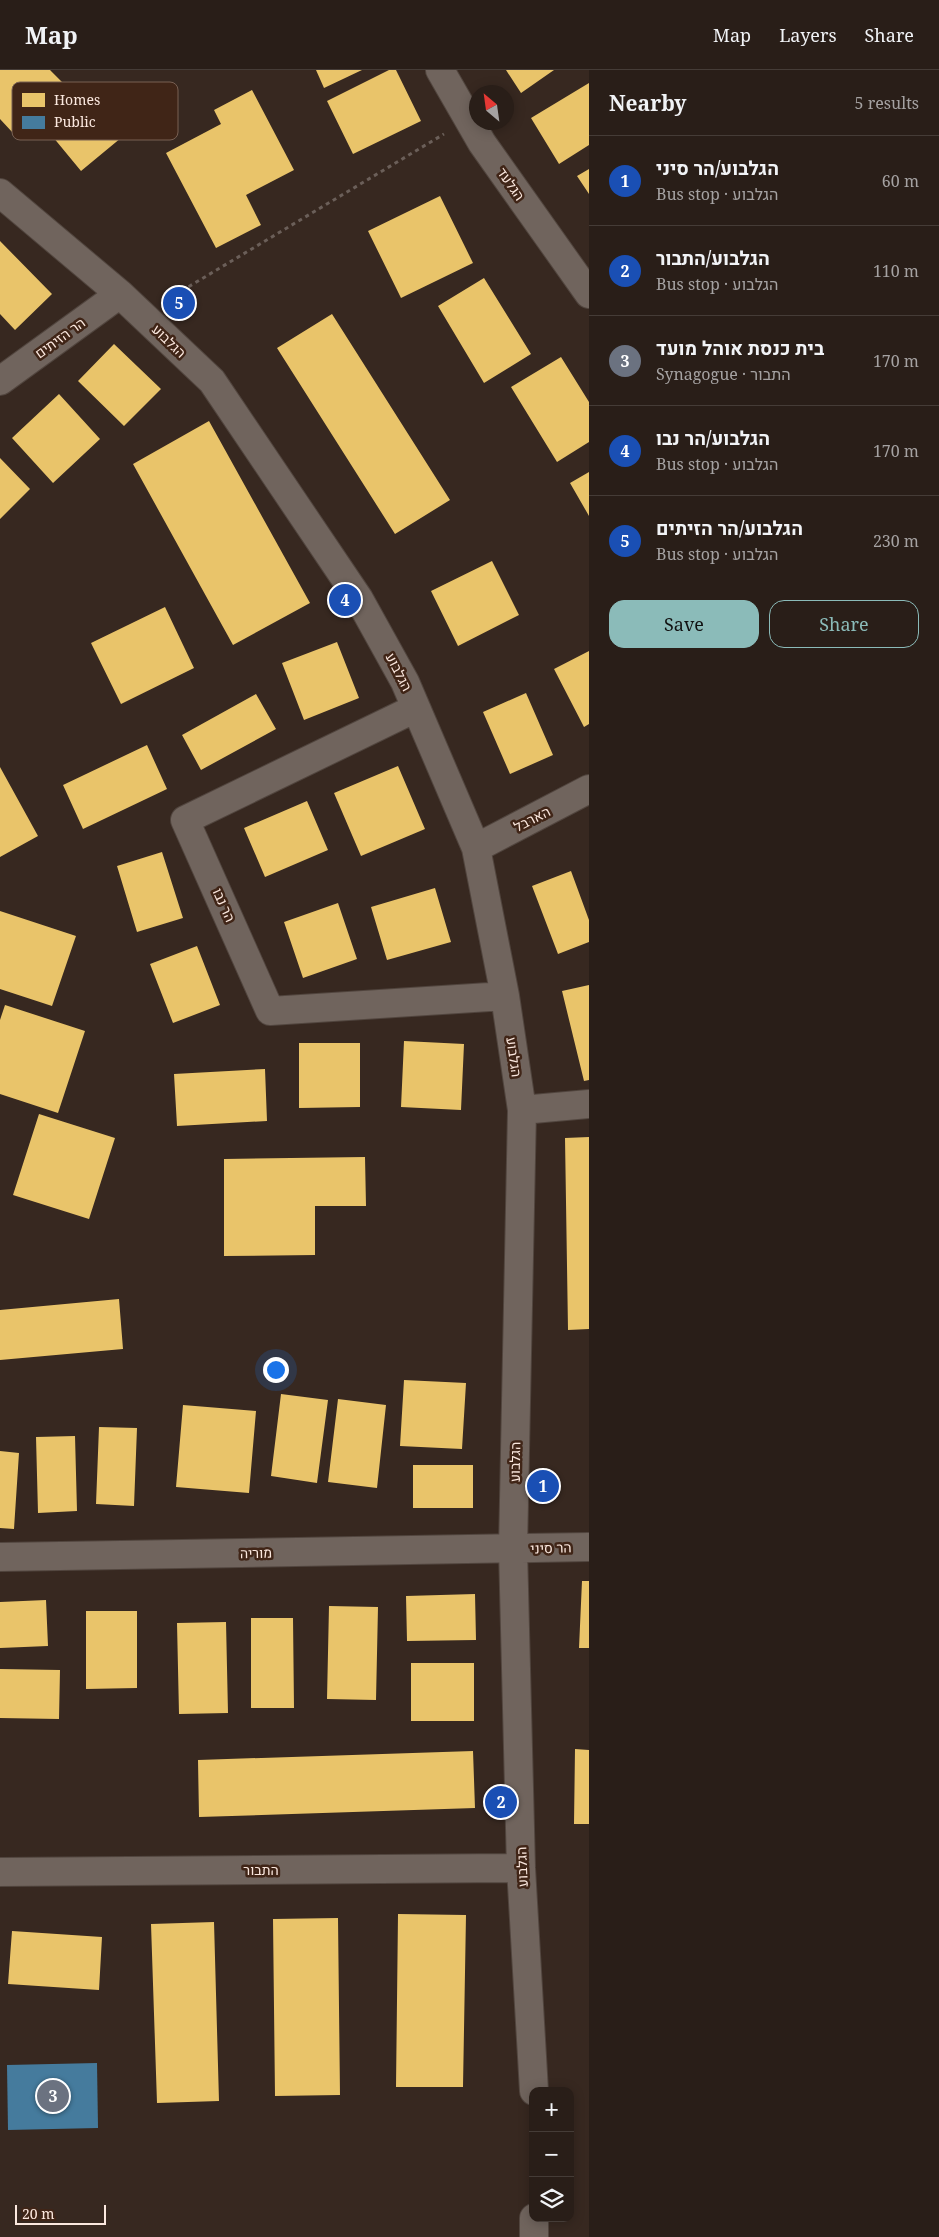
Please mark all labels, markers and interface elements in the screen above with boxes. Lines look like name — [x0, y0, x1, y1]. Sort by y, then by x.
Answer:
text: Map — [25, 18, 78, 51]
text: Map — [713, 23, 751, 47]
text: Layers — [779, 23, 837, 47]
text: Share — [865, 23, 914, 47]
legend — [12, 82, 178, 140]
north arrow — [469, 85, 514, 130]
text: Nearby — [609, 89, 687, 117]
text: Homes — [54, 90, 100, 109]
text: 5 results — [855, 92, 919, 114]
text: Public — [54, 112, 96, 131]
text: הגלבוע/הר סיני — [656, 155, 779, 181]
street label: הגלעד — [493, 163, 530, 204]
text: 1 — [620, 170, 630, 192]
text: 60 m — [882, 170, 919, 192]
text: Bus stop · הגלבוע — [656, 183, 778, 205]
text: הגלבוע/התבור — [656, 245, 770, 271]
text: 2 — [620, 260, 630, 282]
text: 110 m — [873, 260, 919, 282]
text: Bus stop · הגלבוע — [656, 273, 778, 295]
pin: 5 — [163, 284, 195, 322]
street label: הר הזיתים — [31, 313, 89, 362]
street label: הגלבוע — [148, 320, 190, 362]
text: בית כנסת אוהל מועד — [656, 335, 824, 361]
text: 3 — [620, 350, 630, 372]
text: 170 m — [873, 350, 919, 372]
text: Synagogue · התבור — [656, 363, 791, 385]
text: הגלבוע/הר נבו — [656, 425, 770, 451]
text: 4 — [620, 440, 630, 462]
text: 170 m — [873, 440, 919, 462]
text: Bus stop · הגלבוע — [656, 453, 778, 475]
text: הגלבוע/הר הזיתים — [656, 515, 803, 541]
text: 5 — [620, 530, 630, 552]
text: 230 m — [873, 530, 919, 552]
text: Bus stop · הגלבוע — [656, 543, 778, 565]
pin: 4 — [329, 581, 361, 619]
button: Save — [609, 600, 759, 648]
button: Share — [769, 600, 919, 648]
street label: הגלבוע — [382, 649, 417, 694]
street label: הארבל — [510, 801, 553, 836]
street label: הר נבו — [209, 885, 240, 925]
street label: הגלבוע — [502, 1036, 527, 1078]
your location — [263, 1357, 289, 1383]
street label: הגלבוע — [505, 1442, 524, 1482]
pin: 1 — [527, 1467, 559, 1505]
street label: הר סיני — [530, 1537, 572, 1558]
street label: מוריה — [240, 1543, 272, 1562]
pin: 2 — [485, 1783, 517, 1821]
street label: הגלבוע — [511, 1846, 532, 1888]
street label: התבור — [243, 1860, 279, 1879]
pin: 3 — [37, 2077, 69, 2115]
map controls — [529, 2087, 574, 2222]
button: + — [529, 2087, 574, 2132]
button: − — [529, 2132, 574, 2177]
button: layers — [529, 2177, 574, 2222]
scale bar — [15, 2202, 106, 2225]
text: 20 m — [22, 2204, 55, 2223]

